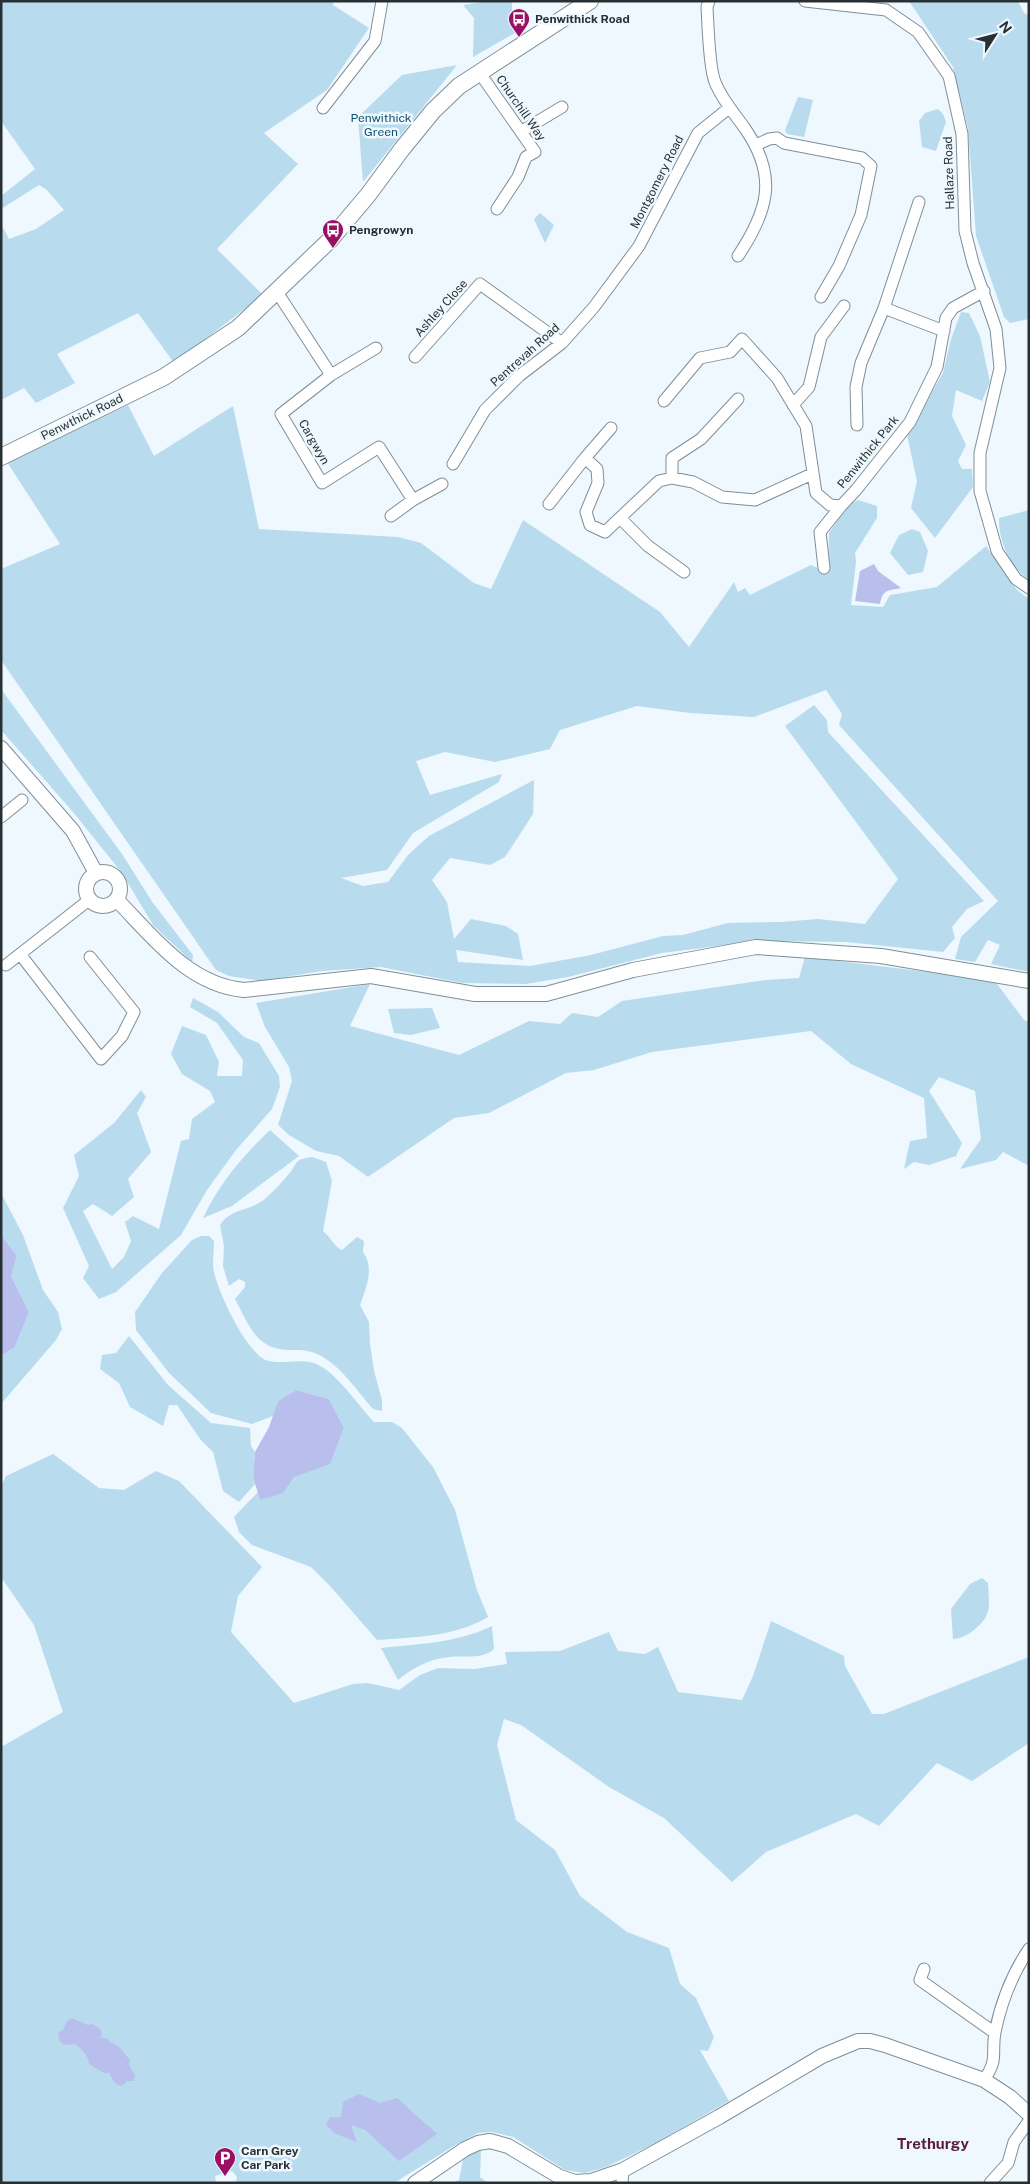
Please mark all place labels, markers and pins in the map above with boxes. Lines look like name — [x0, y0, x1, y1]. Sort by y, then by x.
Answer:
bus stop icon: Penwithick Road — [507, 7, 531, 38]
place label: Penwithick Road — [535, 12, 630, 26]
bus stop icon: Pengrowyn — [321, 218, 345, 249]
place label: Pengrowyn — [349, 223, 413, 237]
place label: Carn Grey Car Park — [241, 2144, 299, 2172]
parking icon: Carn Grey Car Park — [213, 2146, 237, 2177]

